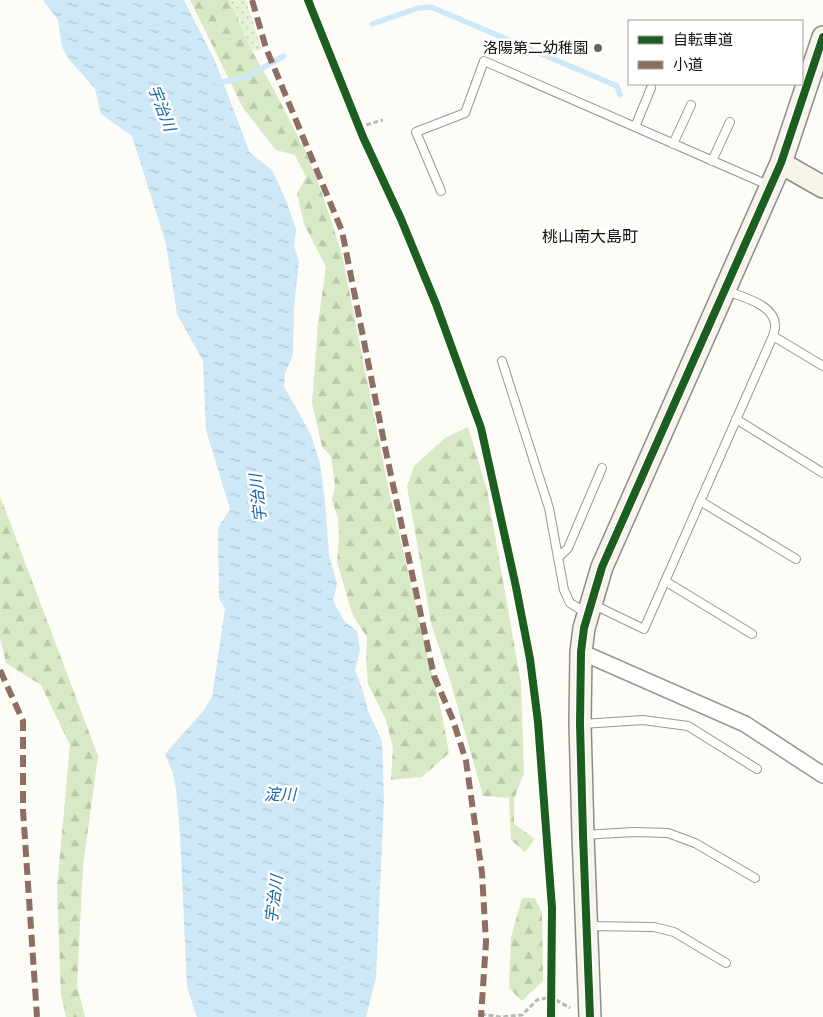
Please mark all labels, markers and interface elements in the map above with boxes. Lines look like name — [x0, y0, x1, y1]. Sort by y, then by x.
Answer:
legend — [628, 20, 803, 85]
text: 自転車道 — [673, 31, 733, 49]
place label: 洛陽第二幼稚園 — [483, 39, 588, 57]
marker: 洛陽第二幼稚園 — [592, 42, 604, 54]
text: 小道 — [673, 56, 703, 74]
water label: 宇治川 — [145, 82, 180, 136]
district label: 桃山南大島町 — [542, 227, 638, 246]
water label: 宇治川 — [246, 471, 270, 523]
water label: 淀川 — [264, 785, 298, 804]
water label: 宇治川 — [262, 872, 287, 924]

